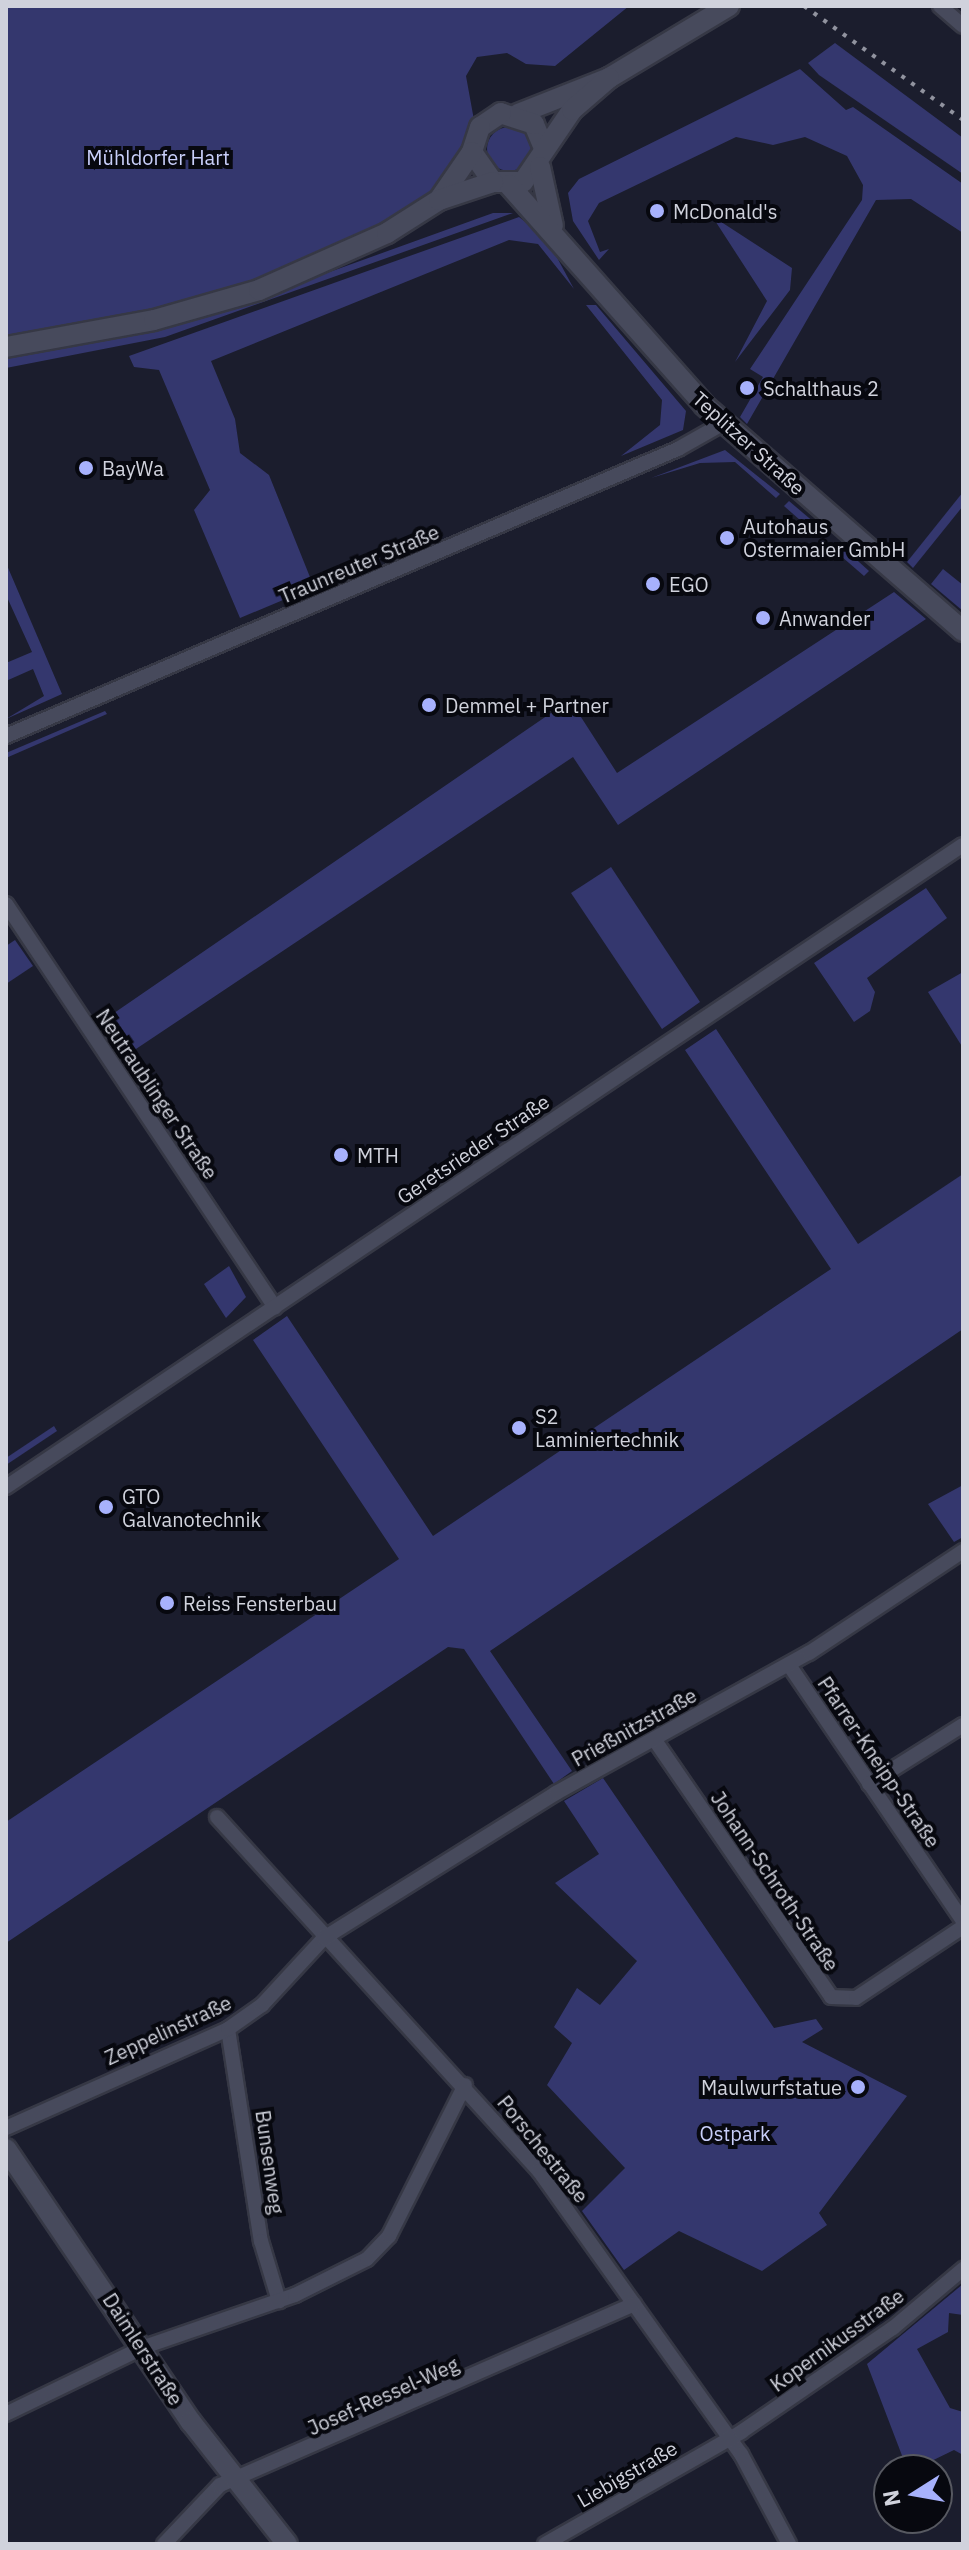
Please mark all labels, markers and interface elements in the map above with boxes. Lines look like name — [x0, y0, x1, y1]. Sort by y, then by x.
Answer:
park label: Mühldorfer Hart — [86, 145, 230, 169]
place label: McDonald's — [673, 199, 778, 223]
marker: McDonald's — [648, 202, 666, 220]
place label: Schalthaus 2 — [763, 376, 879, 400]
marker: Schalthaus 2 — [738, 379, 756, 397]
street label: Teplitzer Straße — [688, 386, 810, 500]
place label: BayWa — [102, 456, 164, 480]
marker: BayWa — [77, 459, 95, 477]
place label: Autohaus Ostermaier GmbH — [743, 514, 905, 561]
street label: Traunreuter Straße — [276, 520, 442, 608]
marker: Autohaus Ostermaier GmbH — [718, 529, 736, 547]
place label: EGO — [669, 572, 709, 596]
marker: EGO — [644, 575, 662, 593]
place label: Anwander — [779, 606, 870, 630]
marker: Anwander — [754, 609, 772, 627]
place label: Demmel + Partner — [445, 693, 609, 717]
marker: Demmel + Partner — [420, 696, 438, 714]
street label: Neutraublinger Straße — [91, 1004, 223, 1184]
street label: Geretsrieder Straße — [392, 1089, 554, 1209]
place label: MTH — [357, 1143, 399, 1167]
marker: MTH — [332, 1146, 350, 1164]
place label: S2 Laminiertechnik — [535, 1404, 679, 1451]
marker: S2 Laminiertechnik — [510, 1419, 528, 1437]
place label: GTO Galvanotechnik — [122, 1484, 261, 1531]
marker: GTO Galvanotechnik — [97, 1498, 115, 1516]
place label: Reiss Fensterbau — [183, 1591, 337, 1615]
marker: Reiss Fensterbau — [158, 1594, 176, 1612]
street label: Pfarrer-Kneipp-Straße — [813, 1672, 945, 1852]
street label: Prießnitzstraße — [567, 1683, 701, 1771]
street label: Johann-Schroth-Straße — [706, 1787, 844, 1975]
street label: Zeppelinstraße — [101, 1990, 235, 2070]
place label: Maulwurfstatue — [701, 2075, 842, 2099]
marker: Maulwurfstatue — [849, 2078, 867, 2096]
street label: Porschestraße — [493, 2091, 593, 2207]
street label: Bunsenweg — [251, 2109, 289, 2215]
park label: Ostpark — [700, 2121, 770, 2145]
street label: Kopernikusstraße — [766, 2283, 908, 2397]
street label: Daimlerstraße — [98, 2289, 188, 2409]
street label: Josef-Ressel-Weg — [304, 2352, 462, 2440]
street label: Liebigstraße — [573, 2436, 681, 2512]
north arrow — [873, 2454, 953, 2534]
text: N — [875, 2488, 907, 2509]

